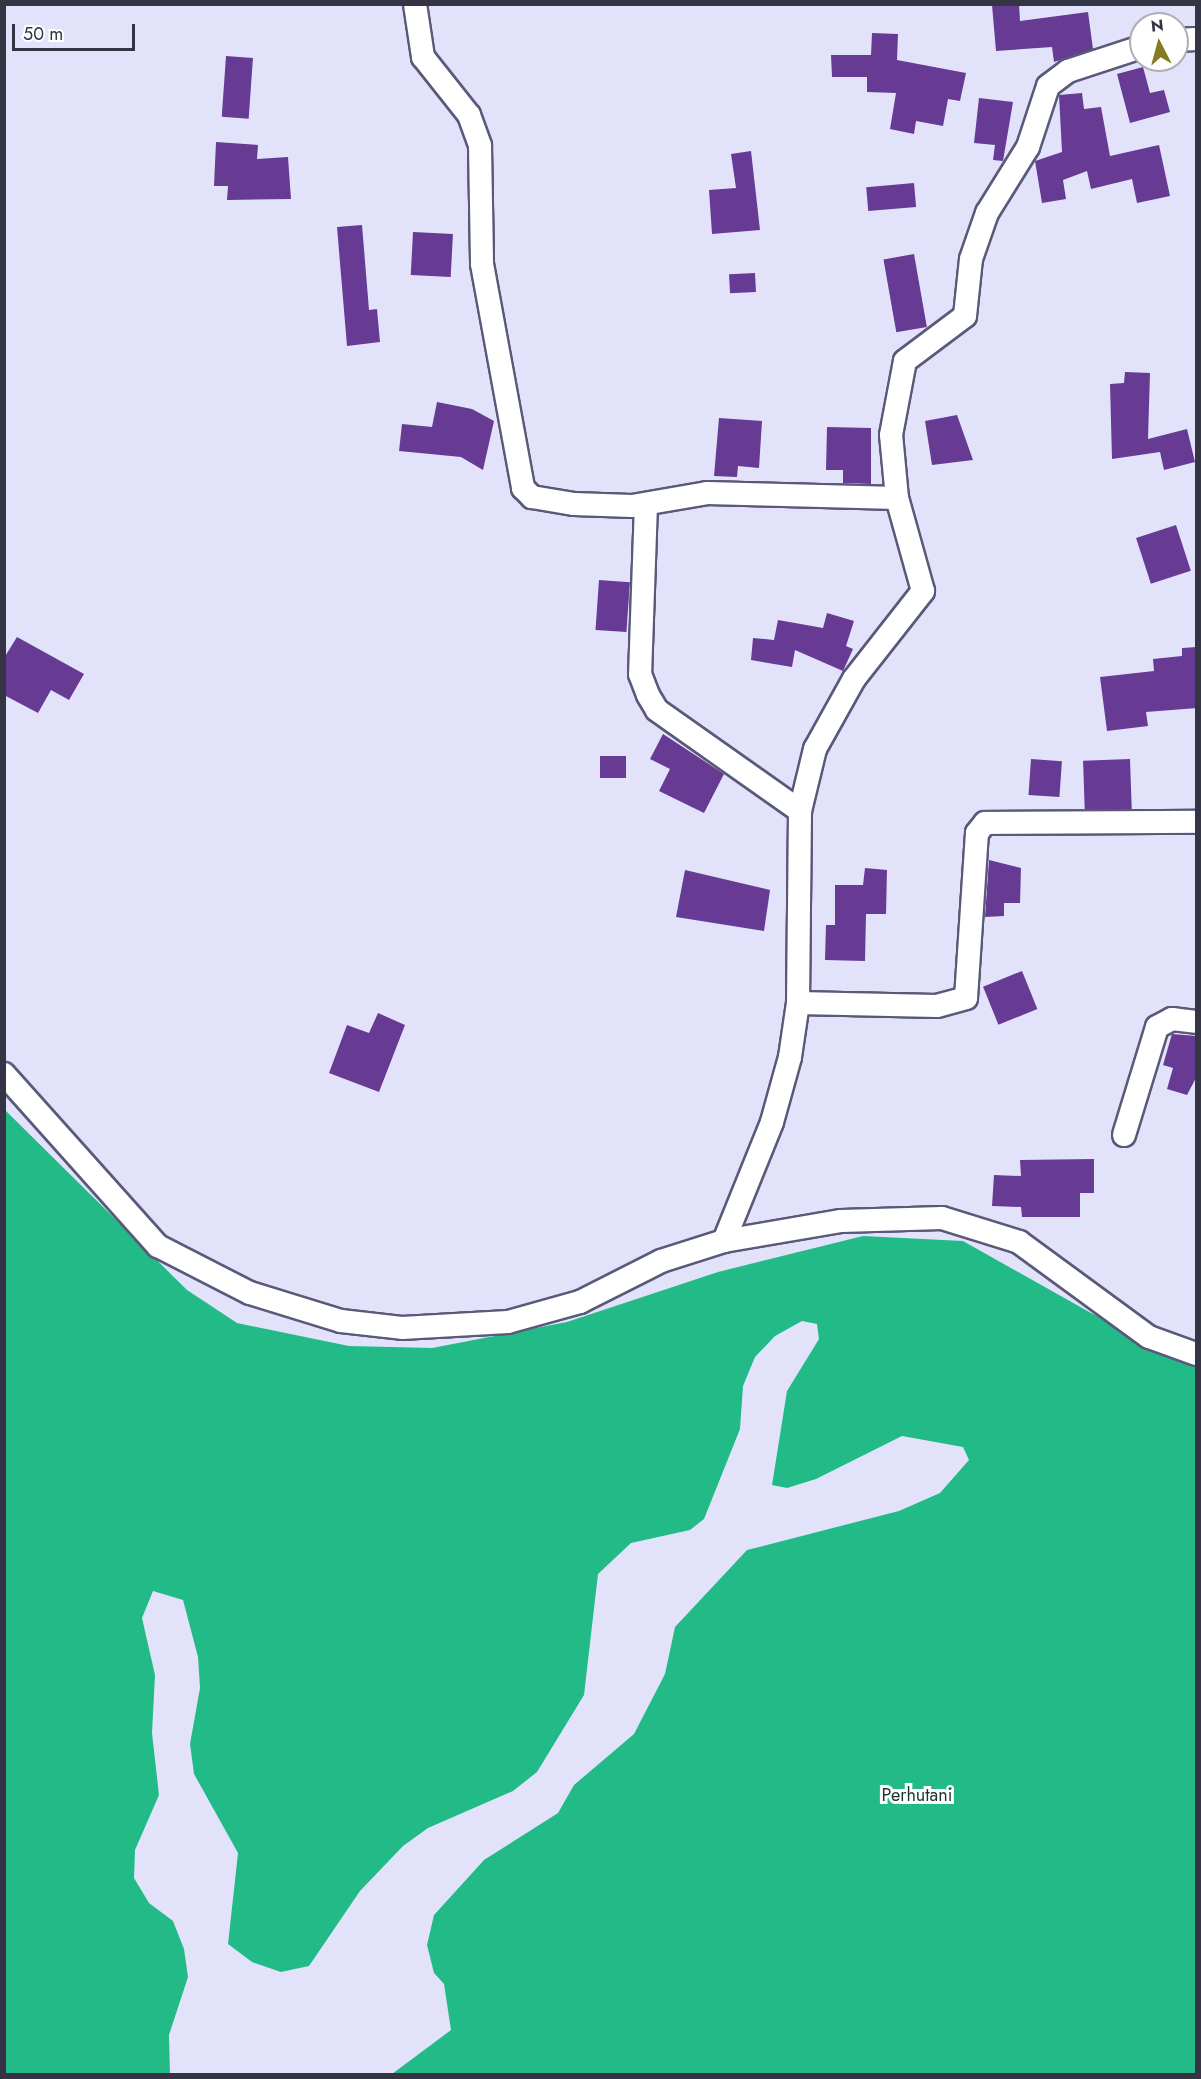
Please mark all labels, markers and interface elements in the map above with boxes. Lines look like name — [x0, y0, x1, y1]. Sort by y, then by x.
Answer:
scale bar — [15, 12, 138, 50]
north arrow — [1129, 12, 1189, 72]
text: N — [1150, 13, 1165, 38]
text: 50 m — [23, 21, 63, 47]
park label: Perhutani — [882, 1784, 952, 1806]

